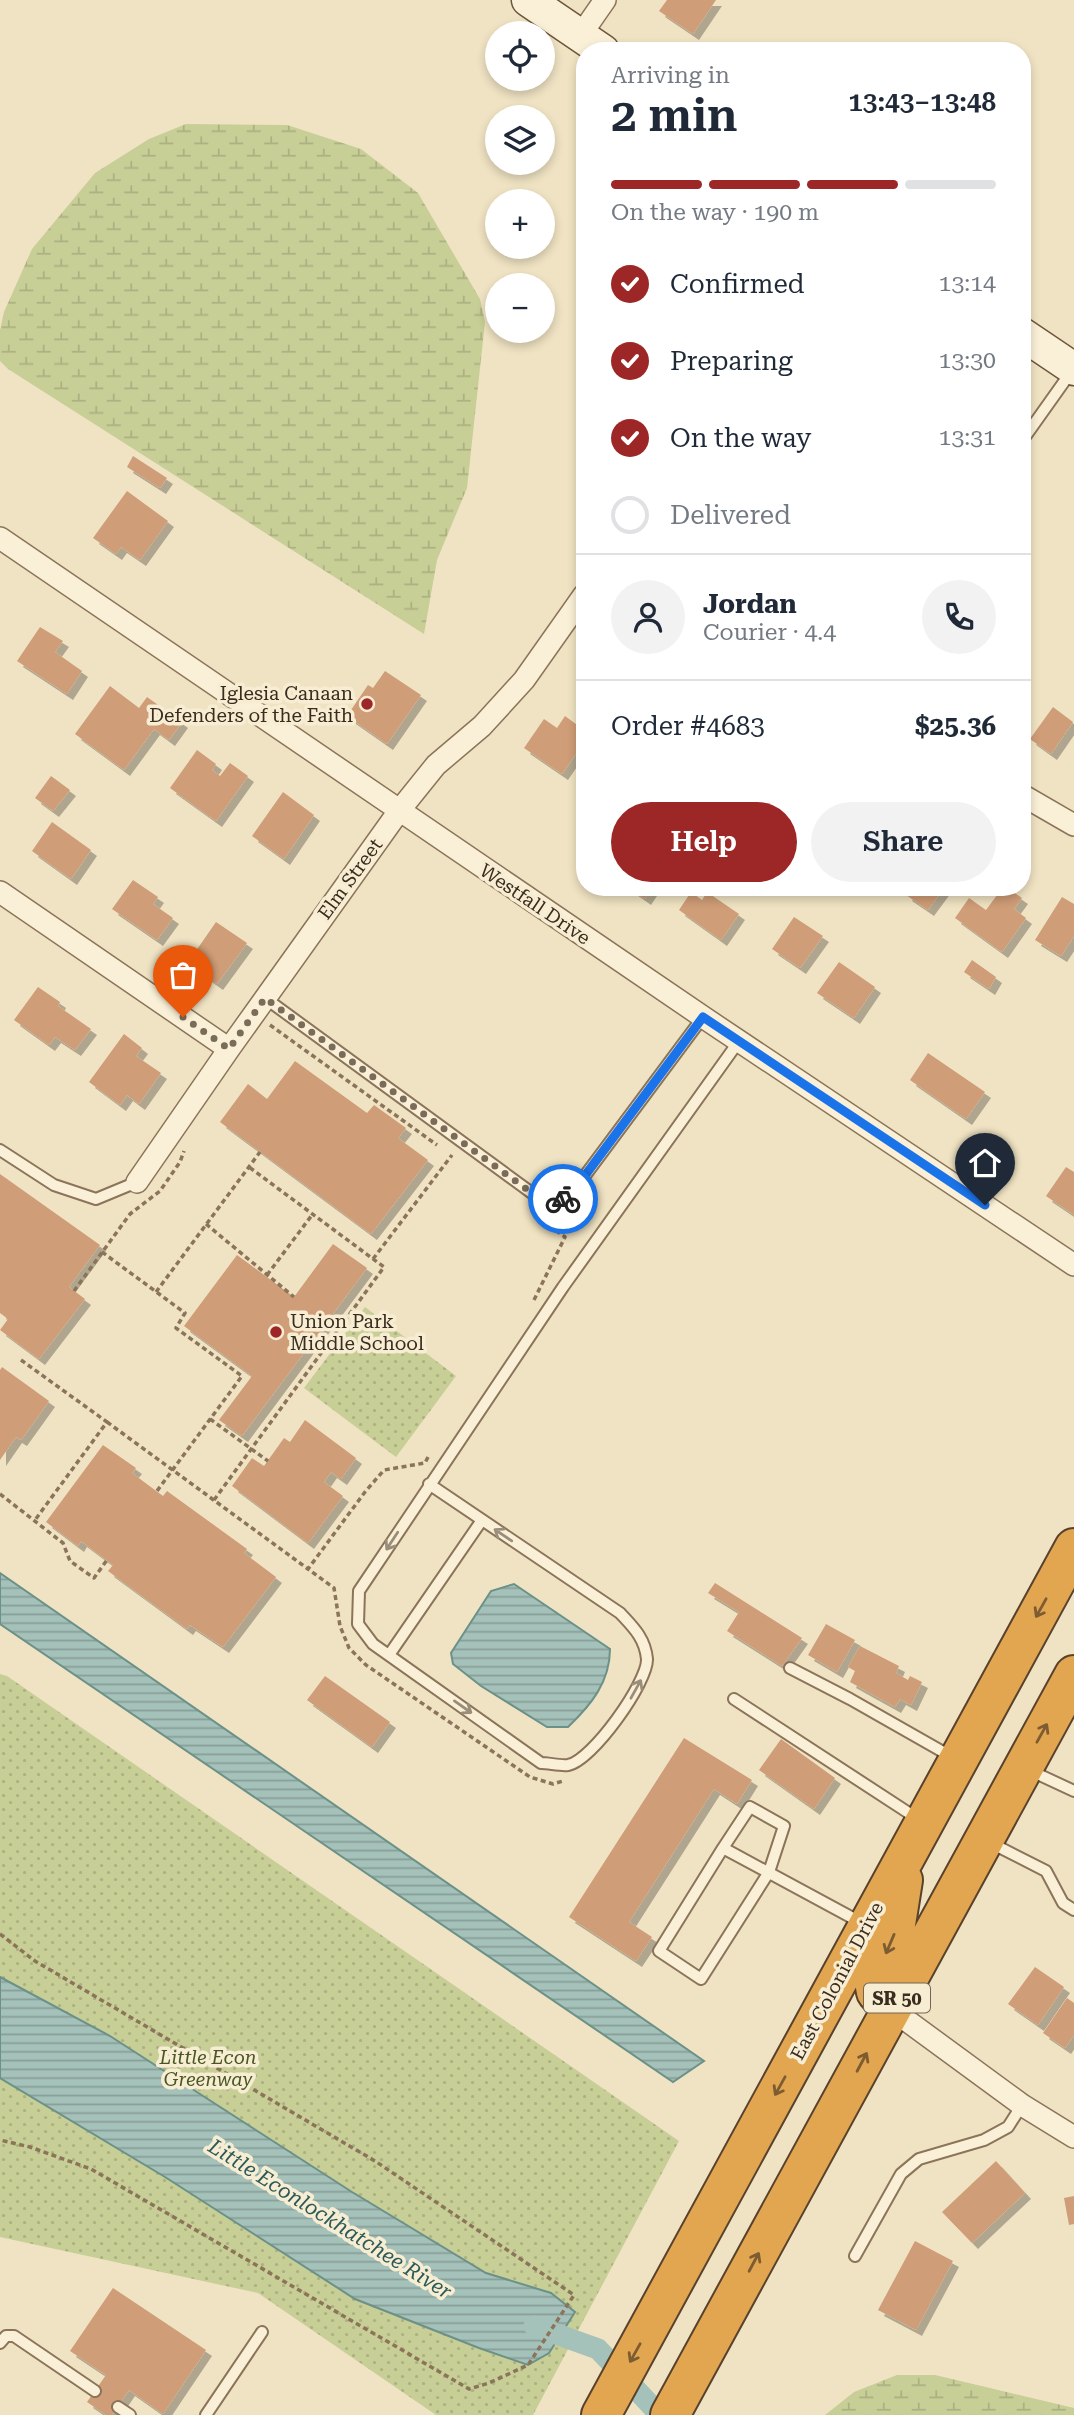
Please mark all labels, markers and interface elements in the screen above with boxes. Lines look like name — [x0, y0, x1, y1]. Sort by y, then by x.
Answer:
map controls — [485, 21, 555, 343]
button: locate — [485, 21, 555, 91]
text: Arriving in — [611, 62, 730, 89]
text: 13:43–13:48 — [848, 87, 996, 117]
text: 2 min — [611, 88, 738, 142]
button: layers — [485, 105, 555, 175]
button: + — [485, 189, 555, 259]
text: On the way · 190 m — [611, 199, 819, 226]
icon: check — [611, 265, 649, 303]
text: Confirmed — [670, 269, 805, 299]
text: 13:14 — [939, 270, 996, 297]
button: − — [485, 273, 555, 343]
icon: check — [611, 342, 649, 380]
text: Preparing — [670, 346, 793, 376]
text: 13:30 — [939, 347, 996, 374]
icon: check — [611, 419, 649, 457]
text: On the way — [670, 423, 811, 453]
text: 13:31 — [939, 424, 996, 451]
text: Delivered — [670, 500, 791, 530]
button: person — [611, 580, 685, 654]
button: phone — [922, 580, 996, 654]
text: Jordan — [703, 589, 797, 619]
text: Courier · 4.4 — [703, 619, 836, 646]
place label: Iglesia Canaan Defenders of the Faith — [149, 682, 353, 727]
marker: Iglesia Canaan Defenders of the Faith — [359, 696, 375, 712]
text: Order #4683 — [611, 711, 765, 741]
text: $25.36 — [915, 711, 996, 741]
button: Help — [611, 802, 797, 882]
button: Share — [811, 802, 996, 882]
street label: Elm Street — [313, 834, 387, 924]
street label: Westfall Drive — [475, 858, 595, 950]
pin — [153, 945, 213, 1017]
icon: bag — [164, 956, 202, 994]
pin — [955, 1133, 1015, 1205]
icon: home — [966, 1144, 1004, 1182]
courier — [528, 1164, 598, 1234]
icon: bike — [544, 1180, 582, 1218]
place label: Union Park Middle School — [290, 1310, 424, 1355]
marker: Union Park Middle School — [268, 1324, 284, 1340]
one-way arrow — [494, 1528, 514, 1542]
one-way arrow — [385, 1530, 399, 1550]
one-way arrow — [1034, 1597, 1048, 1617]
one-way arrow — [629, 1679, 643, 1699]
one-way arrow — [453, 1700, 472, 1714]
one-way arrow — [1035, 1724, 1049, 1744]
street label: East Colonial Drive — [786, 1898, 888, 2064]
one-way arrow — [883, 1933, 896, 1954]
road number: SR 50 — [864, 1984, 930, 2012]
park label: Little Econ Greenway — [159, 2046, 257, 2091]
one-way arrow — [856, 2052, 869, 2073]
one-way arrow — [773, 2075, 787, 2095]
water label: Little Econlockhatchee River — [203, 2134, 456, 2304]
one-way arrow — [748, 2252, 761, 2273]
one-way arrow — [628, 2342, 642, 2362]

